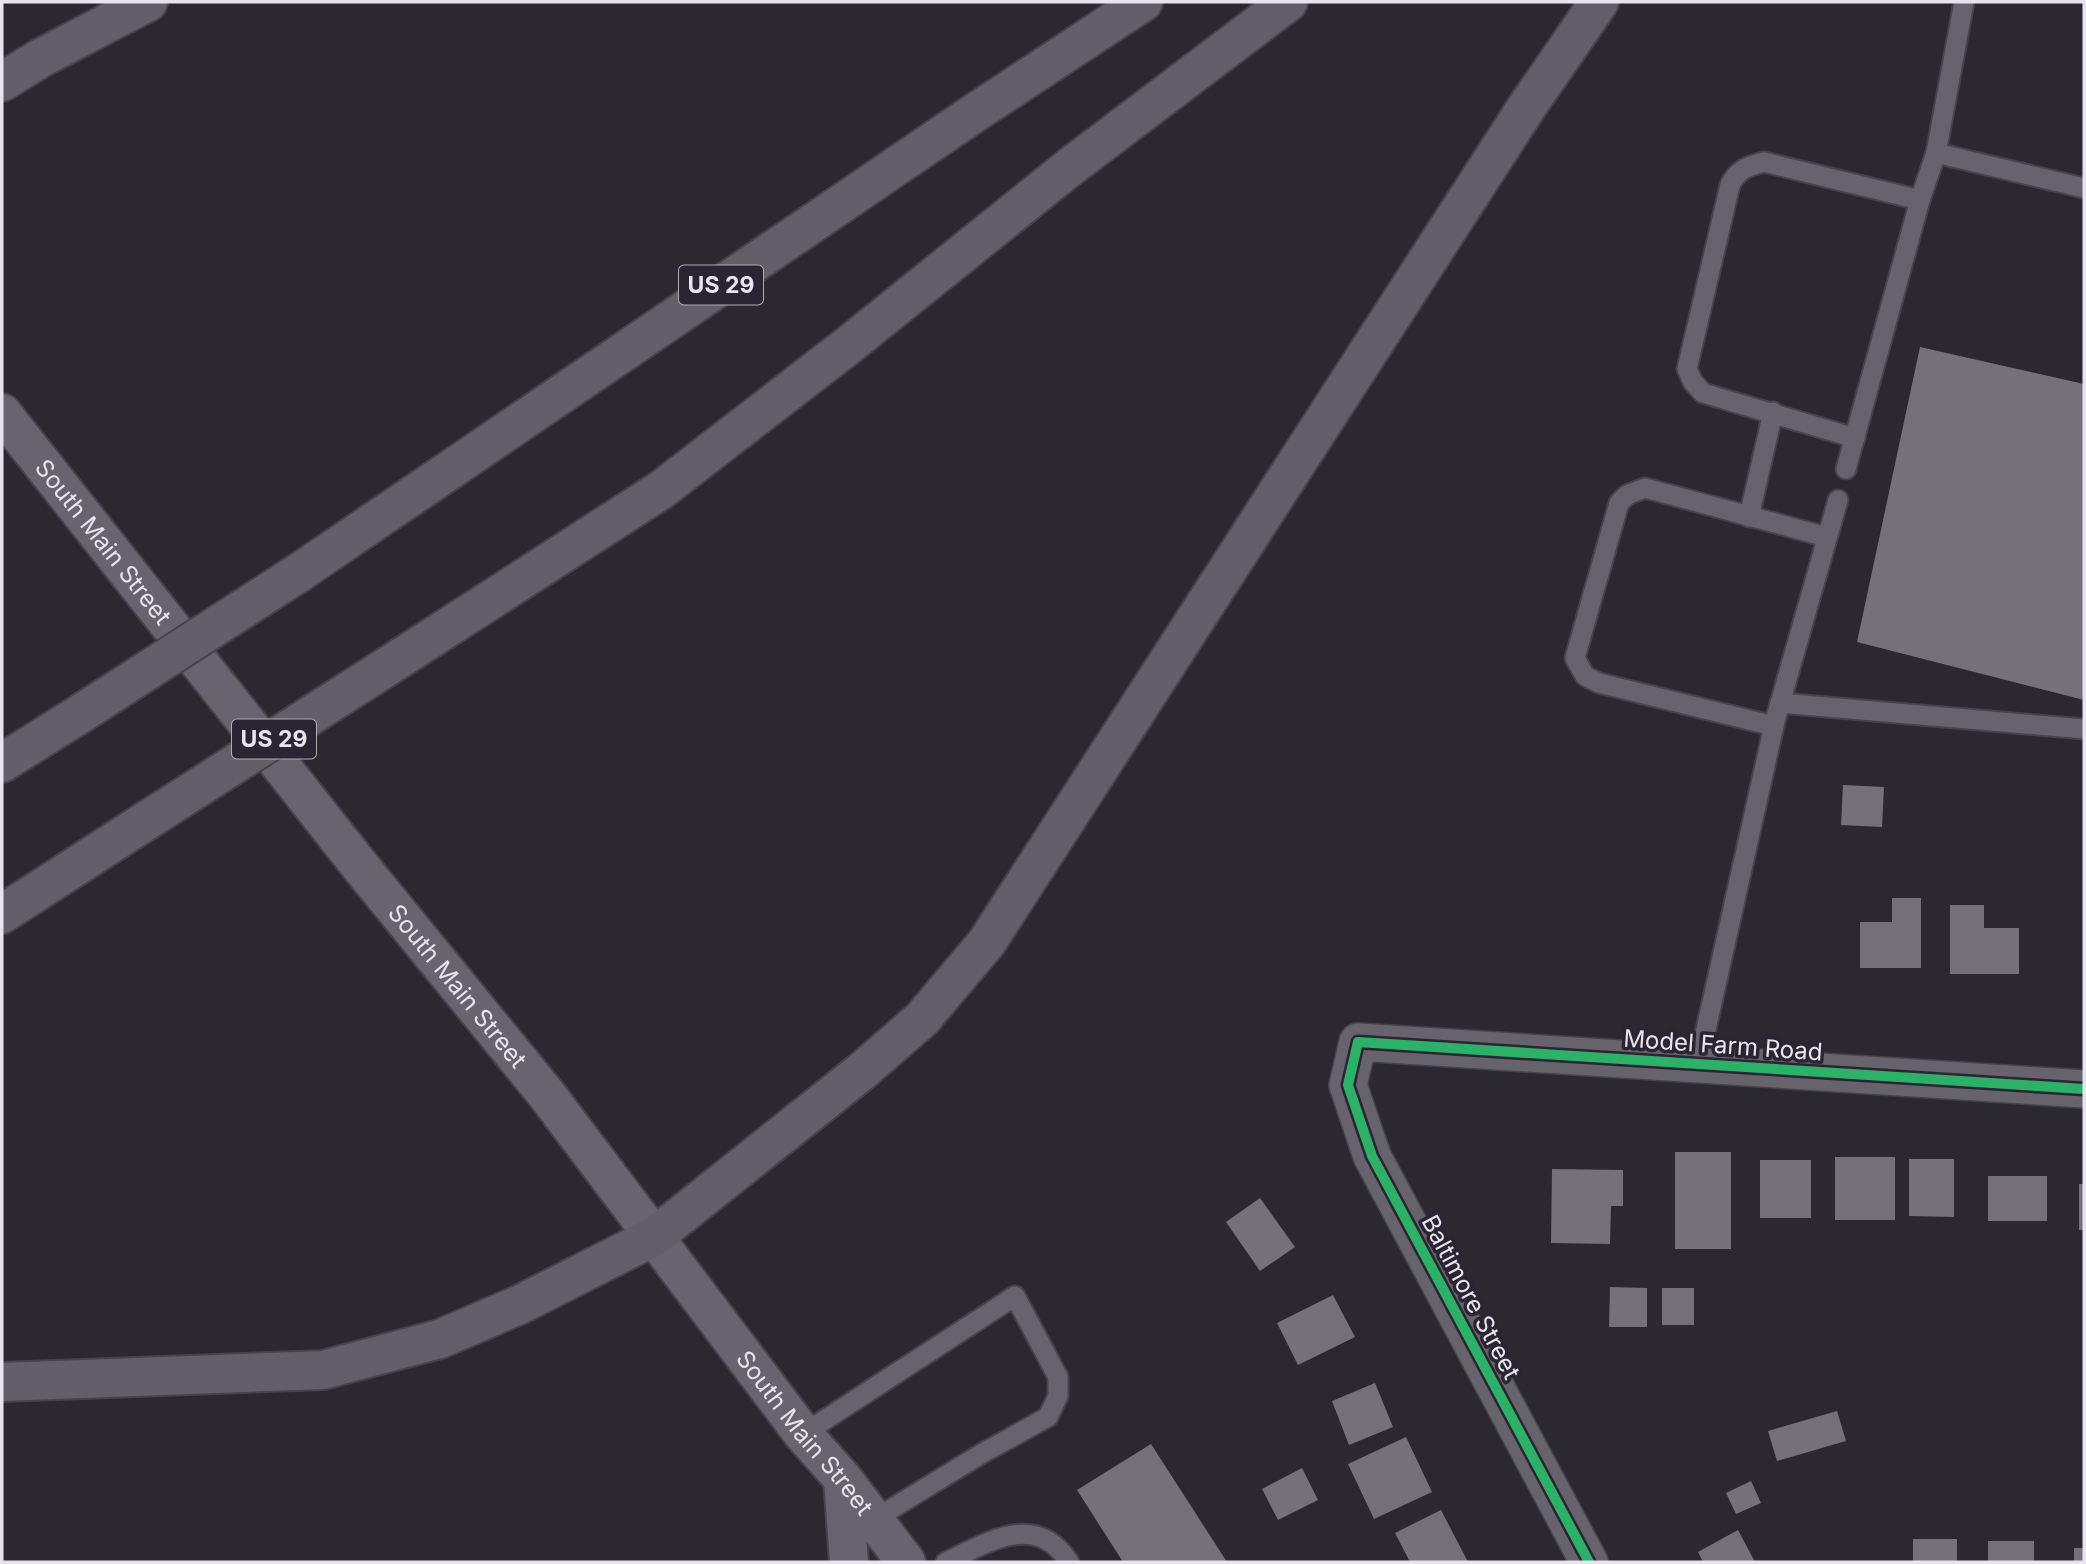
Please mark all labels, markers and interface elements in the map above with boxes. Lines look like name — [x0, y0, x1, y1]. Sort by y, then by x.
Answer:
road number: US 29 — [679, 266, 763, 304]
street label: South Main Street — [30, 453, 178, 630]
road number: US 29 — [232, 720, 316, 758]
street label: South Main Street — [383, 898, 533, 1073]
street label: Model Farm Road — [1623, 1024, 1823, 1066]
street label: Baltimore Street — [1416, 1210, 1526, 1384]
street label: South Main Street — [731, 1345, 880, 1521]

